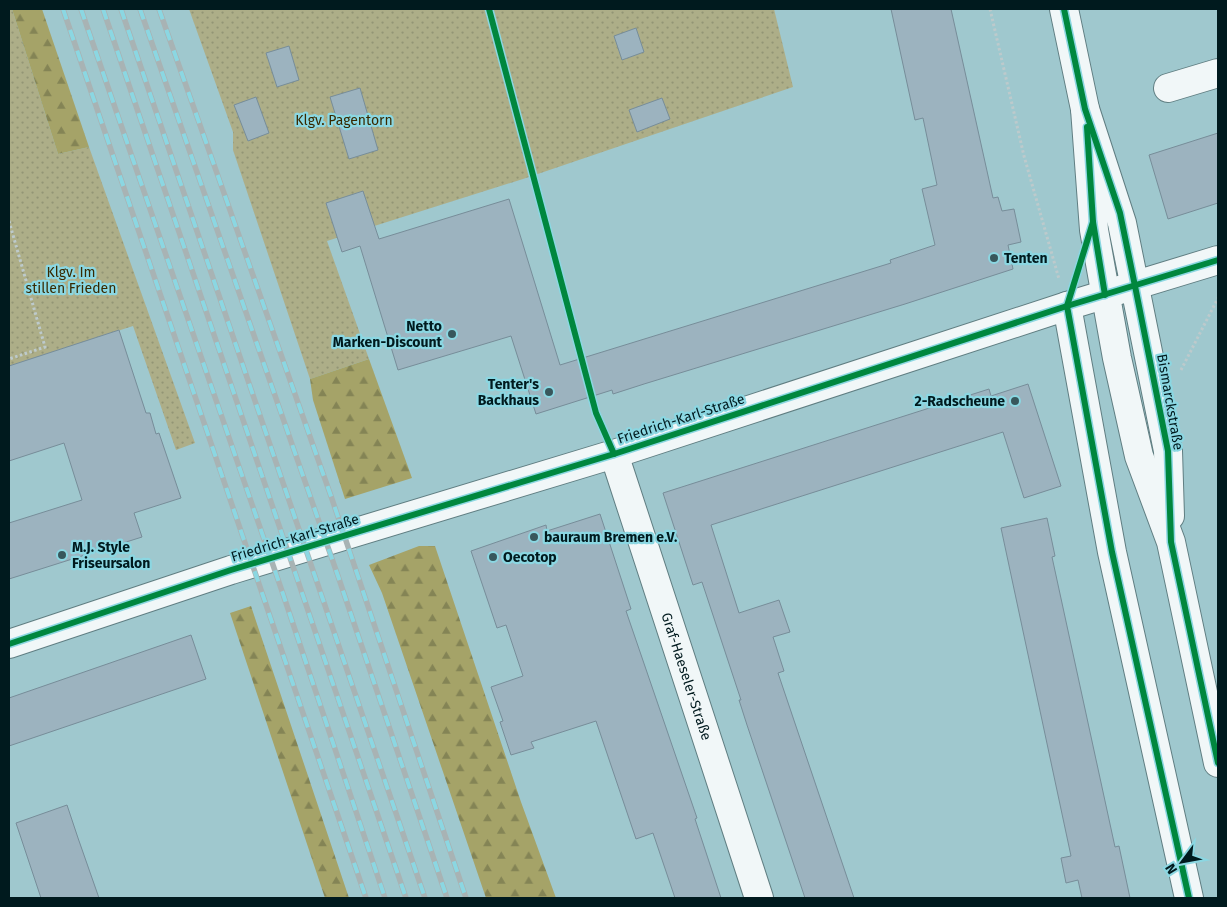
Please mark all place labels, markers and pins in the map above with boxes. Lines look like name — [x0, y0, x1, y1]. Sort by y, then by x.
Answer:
place label: Tenten — [1004, 250, 1048, 267]
marker: Tenten — [988, 252, 1000, 264]
place label: Netto Marken-Discount — [333, 318, 443, 351]
marker: Netto Marken-Discount — [446, 328, 458, 340]
place label: Tenter's Backhaus — [478, 376, 539, 409]
marker: Tenter's Backhaus — [543, 386, 555, 398]
place label: 2-Radscheune — [914, 393, 1005, 410]
marker: 2-Radscheune — [1009, 395, 1021, 407]
place label: bauraum Bremen e.V. — [544, 529, 677, 546]
marker: bauraum Bremen e.V. — [528, 531, 540, 543]
place label: M.J. Style Friseursalon — [72, 539, 150, 572]
marker: M.J. Style Friseursalon — [56, 549, 68, 561]
place label: Oecotop — [503, 549, 557, 566]
marker: Oecotop — [487, 551, 499, 563]

